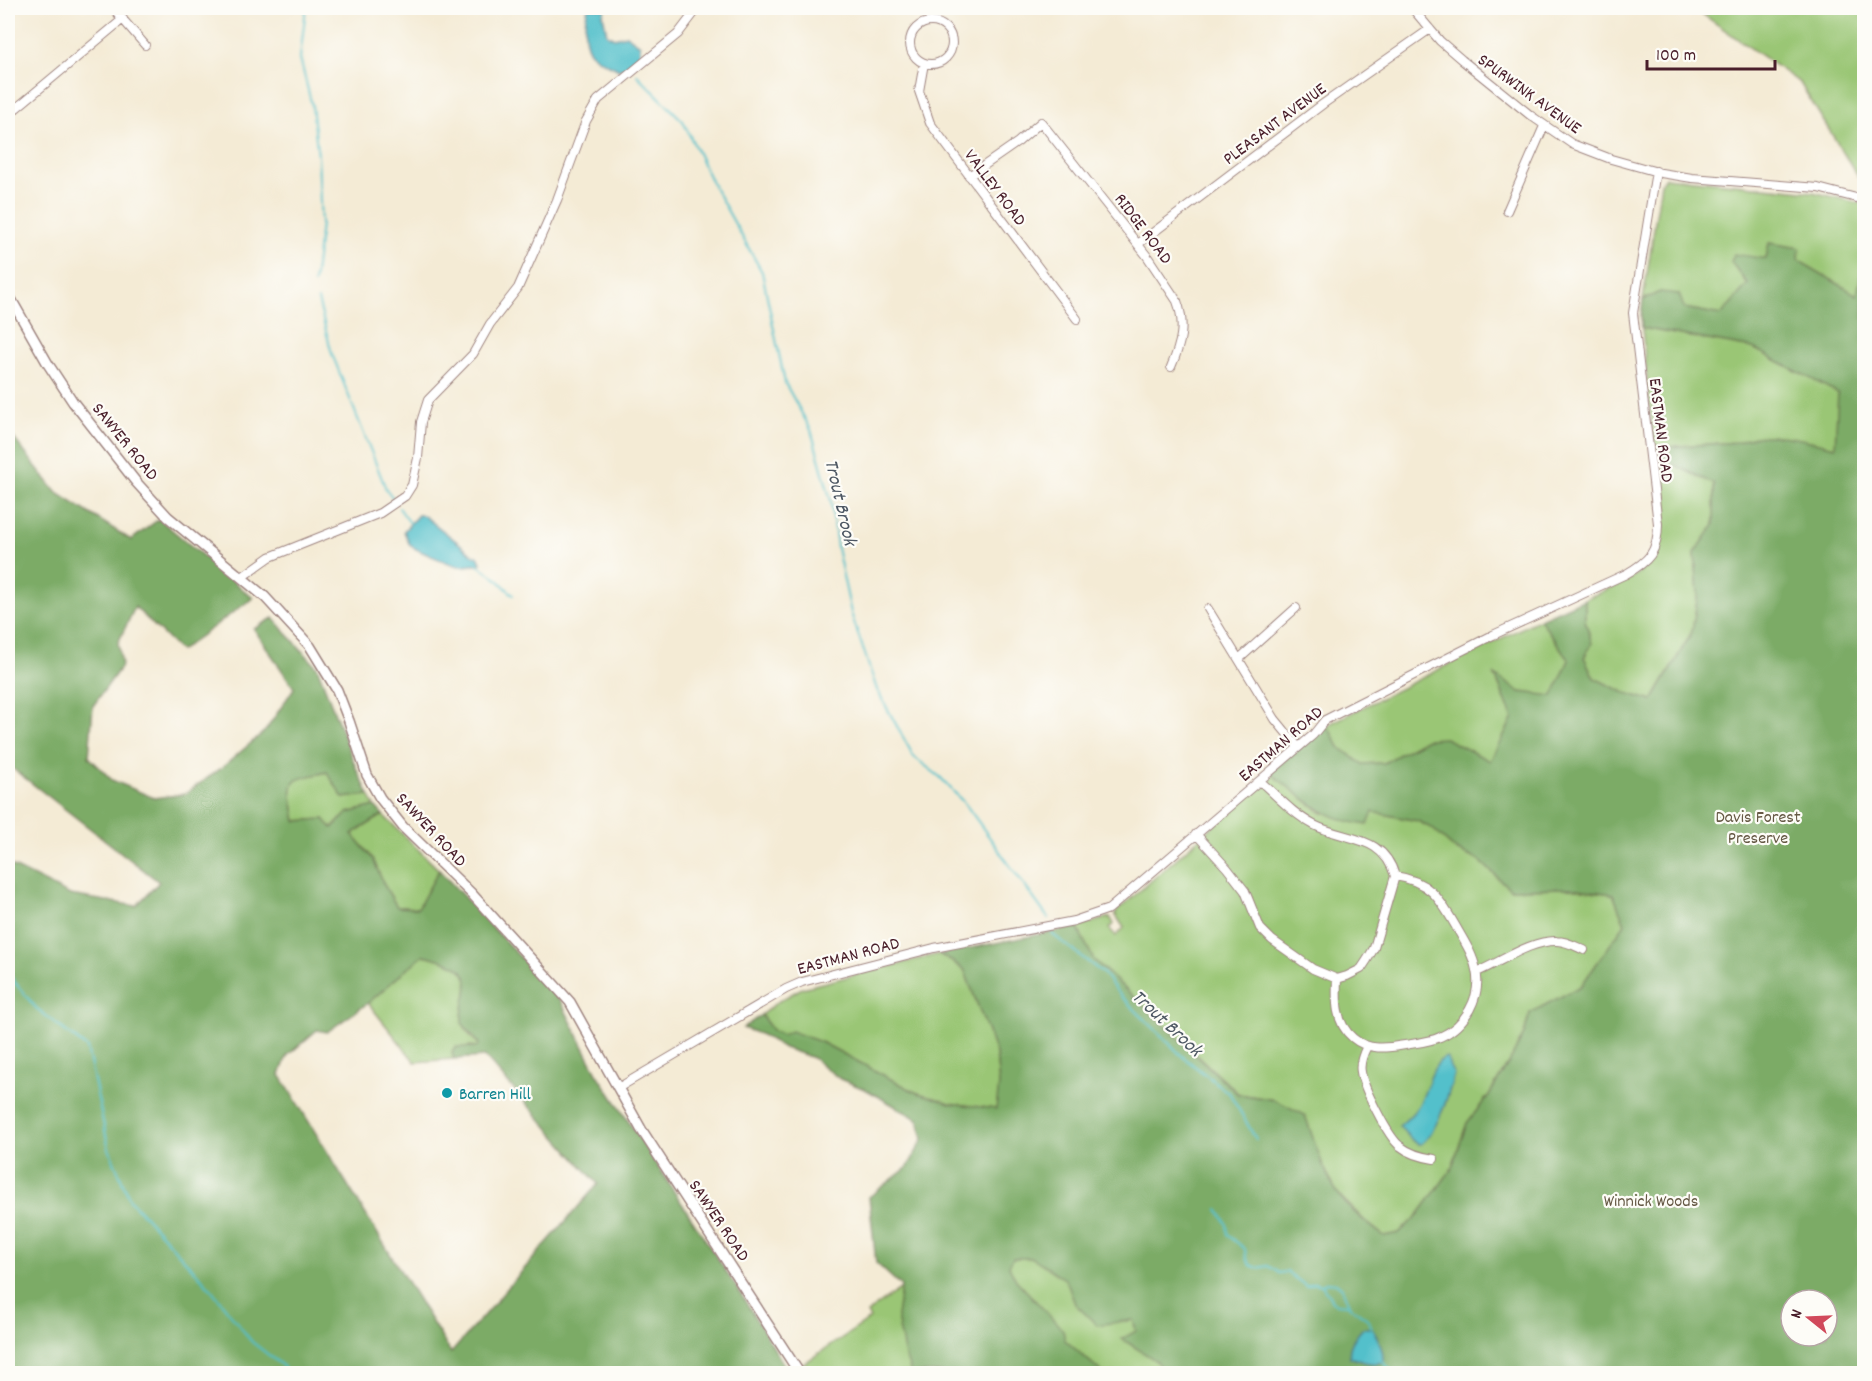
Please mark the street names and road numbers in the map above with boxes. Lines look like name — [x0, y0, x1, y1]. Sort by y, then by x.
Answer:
street label: SPURWINK AVENUE — [1471, 49, 1586, 141]
street label: PLEASANT AVENUE — [1218, 78, 1333, 172]
street label: VALLEY ROAD — [957, 145, 1031, 232]
street label: RIDGE ROAD — [1107, 189, 1177, 270]
street label: EASTMAN ROAD — [1641, 377, 1678, 484]
street label: SAWYER ROAD — [85, 398, 163, 487]
street label: EASTMAN ROAD — [1234, 701, 1329, 789]
street label: SAWYER ROAD — [389, 788, 471, 874]
street label: EASTMAN ROAD — [795, 932, 902, 983]
street label: SAWYER ROAD — [681, 1175, 755, 1267]

